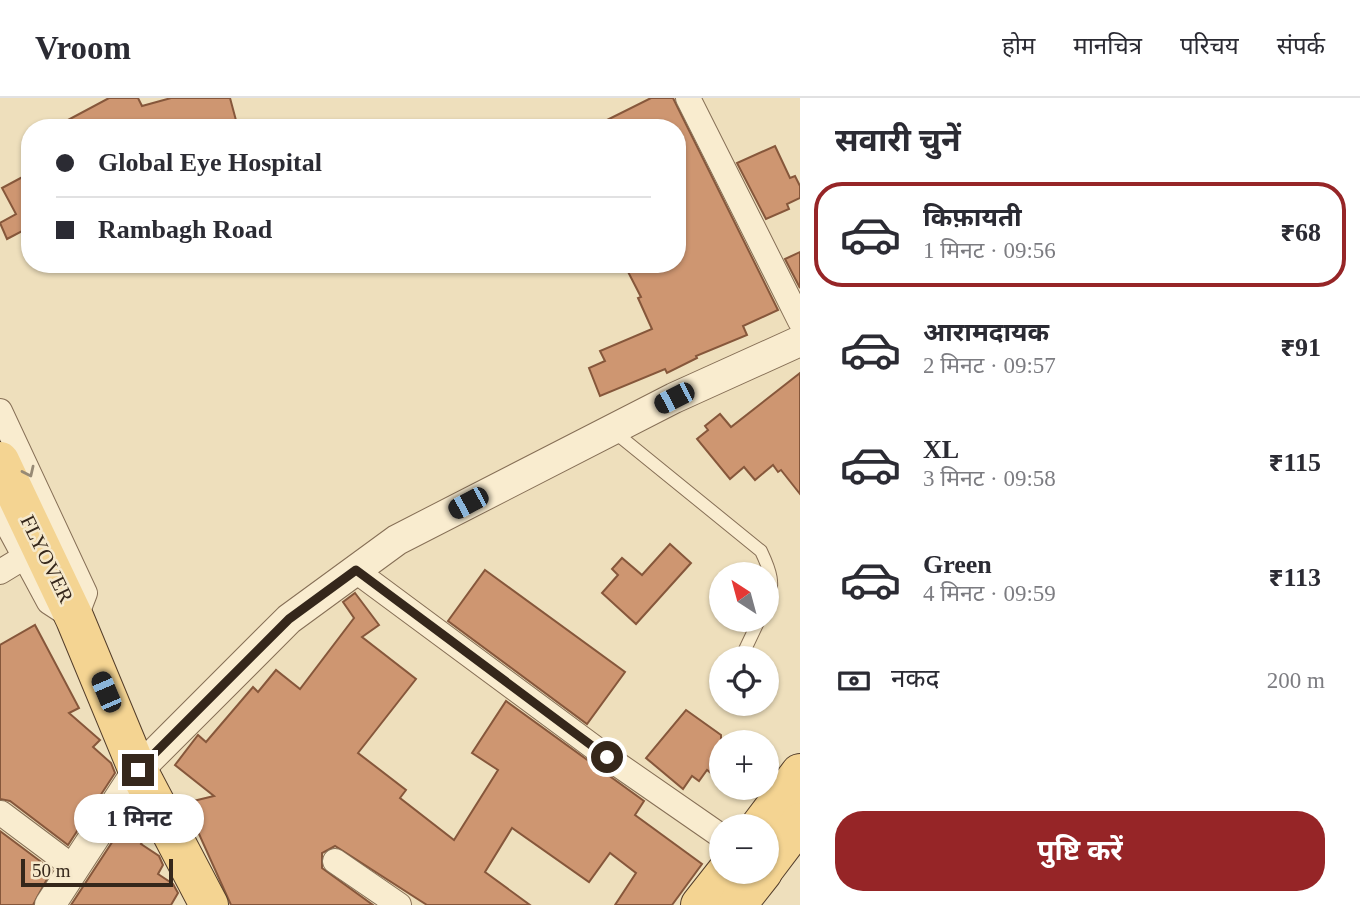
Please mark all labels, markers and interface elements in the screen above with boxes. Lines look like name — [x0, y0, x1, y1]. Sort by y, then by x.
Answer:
text: Vroom — [35, 30, 131, 66]
text: होम — [1002, 33, 1035, 59]
text: मानचित्र — [1073, 33, 1142, 59]
text: परिचय — [1180, 33, 1239, 59]
text: संपर्क — [1277, 33, 1325, 59]
text: सवारी चुनें — [835, 122, 961, 158]
text: Global Eye Hospital — [98, 148, 322, 177]
icon: car — [839, 203, 902, 266]
text: किफ़ायती — [923, 203, 1022, 232]
text: Rambagh Road — [98, 215, 272, 244]
text: ₹68 — [1280, 218, 1321, 247]
text: 1 मिनट · 09:56 — [923, 238, 1056, 263]
icon: car — [839, 318, 902, 381]
text: आरामदायक — [923, 318, 1049, 347]
text: ₹91 — [1280, 333, 1321, 362]
text: 2 मिनट · 09:57 — [923, 353, 1056, 378]
car — [651, 379, 698, 417]
icon: car — [839, 433, 902, 496]
text: XL — [923, 435, 959, 464]
text: ₹115 — [1269, 448, 1321, 477]
one-way arrow — [21, 465, 35, 478]
text: 3 मिनट · 09:58 — [923, 466, 1056, 491]
car — [445, 484, 492, 522]
street label: FLYOVER — [15, 511, 79, 607]
icon: car — [839, 548, 902, 611]
text: Green — [923, 550, 992, 579]
north arrow — [709, 562, 779, 632]
map controls — [709, 562, 779, 884]
text: ₹113 — [1269, 563, 1321, 592]
text: 4 मिनट · 09:59 — [923, 581, 1056, 606]
button: locate — [709, 646, 779, 716]
icon: cash — [835, 662, 873, 700]
text: नकद — [891, 664, 939, 693]
text: 200 m — [1267, 668, 1325, 693]
car — [89, 669, 124, 715]
button: + — [709, 730, 779, 800]
route start — [591, 741, 623, 773]
route end — [122, 754, 154, 786]
callout: 1 मिनट — [73, 794, 203, 844]
text: 1 मिनट — [106, 806, 172, 831]
button: पुष्टि करें — [835, 811, 1325, 891]
button: − — [709, 814, 779, 884]
scale bar — [21, 856, 173, 888]
text: 50 m — [32, 860, 71, 881]

